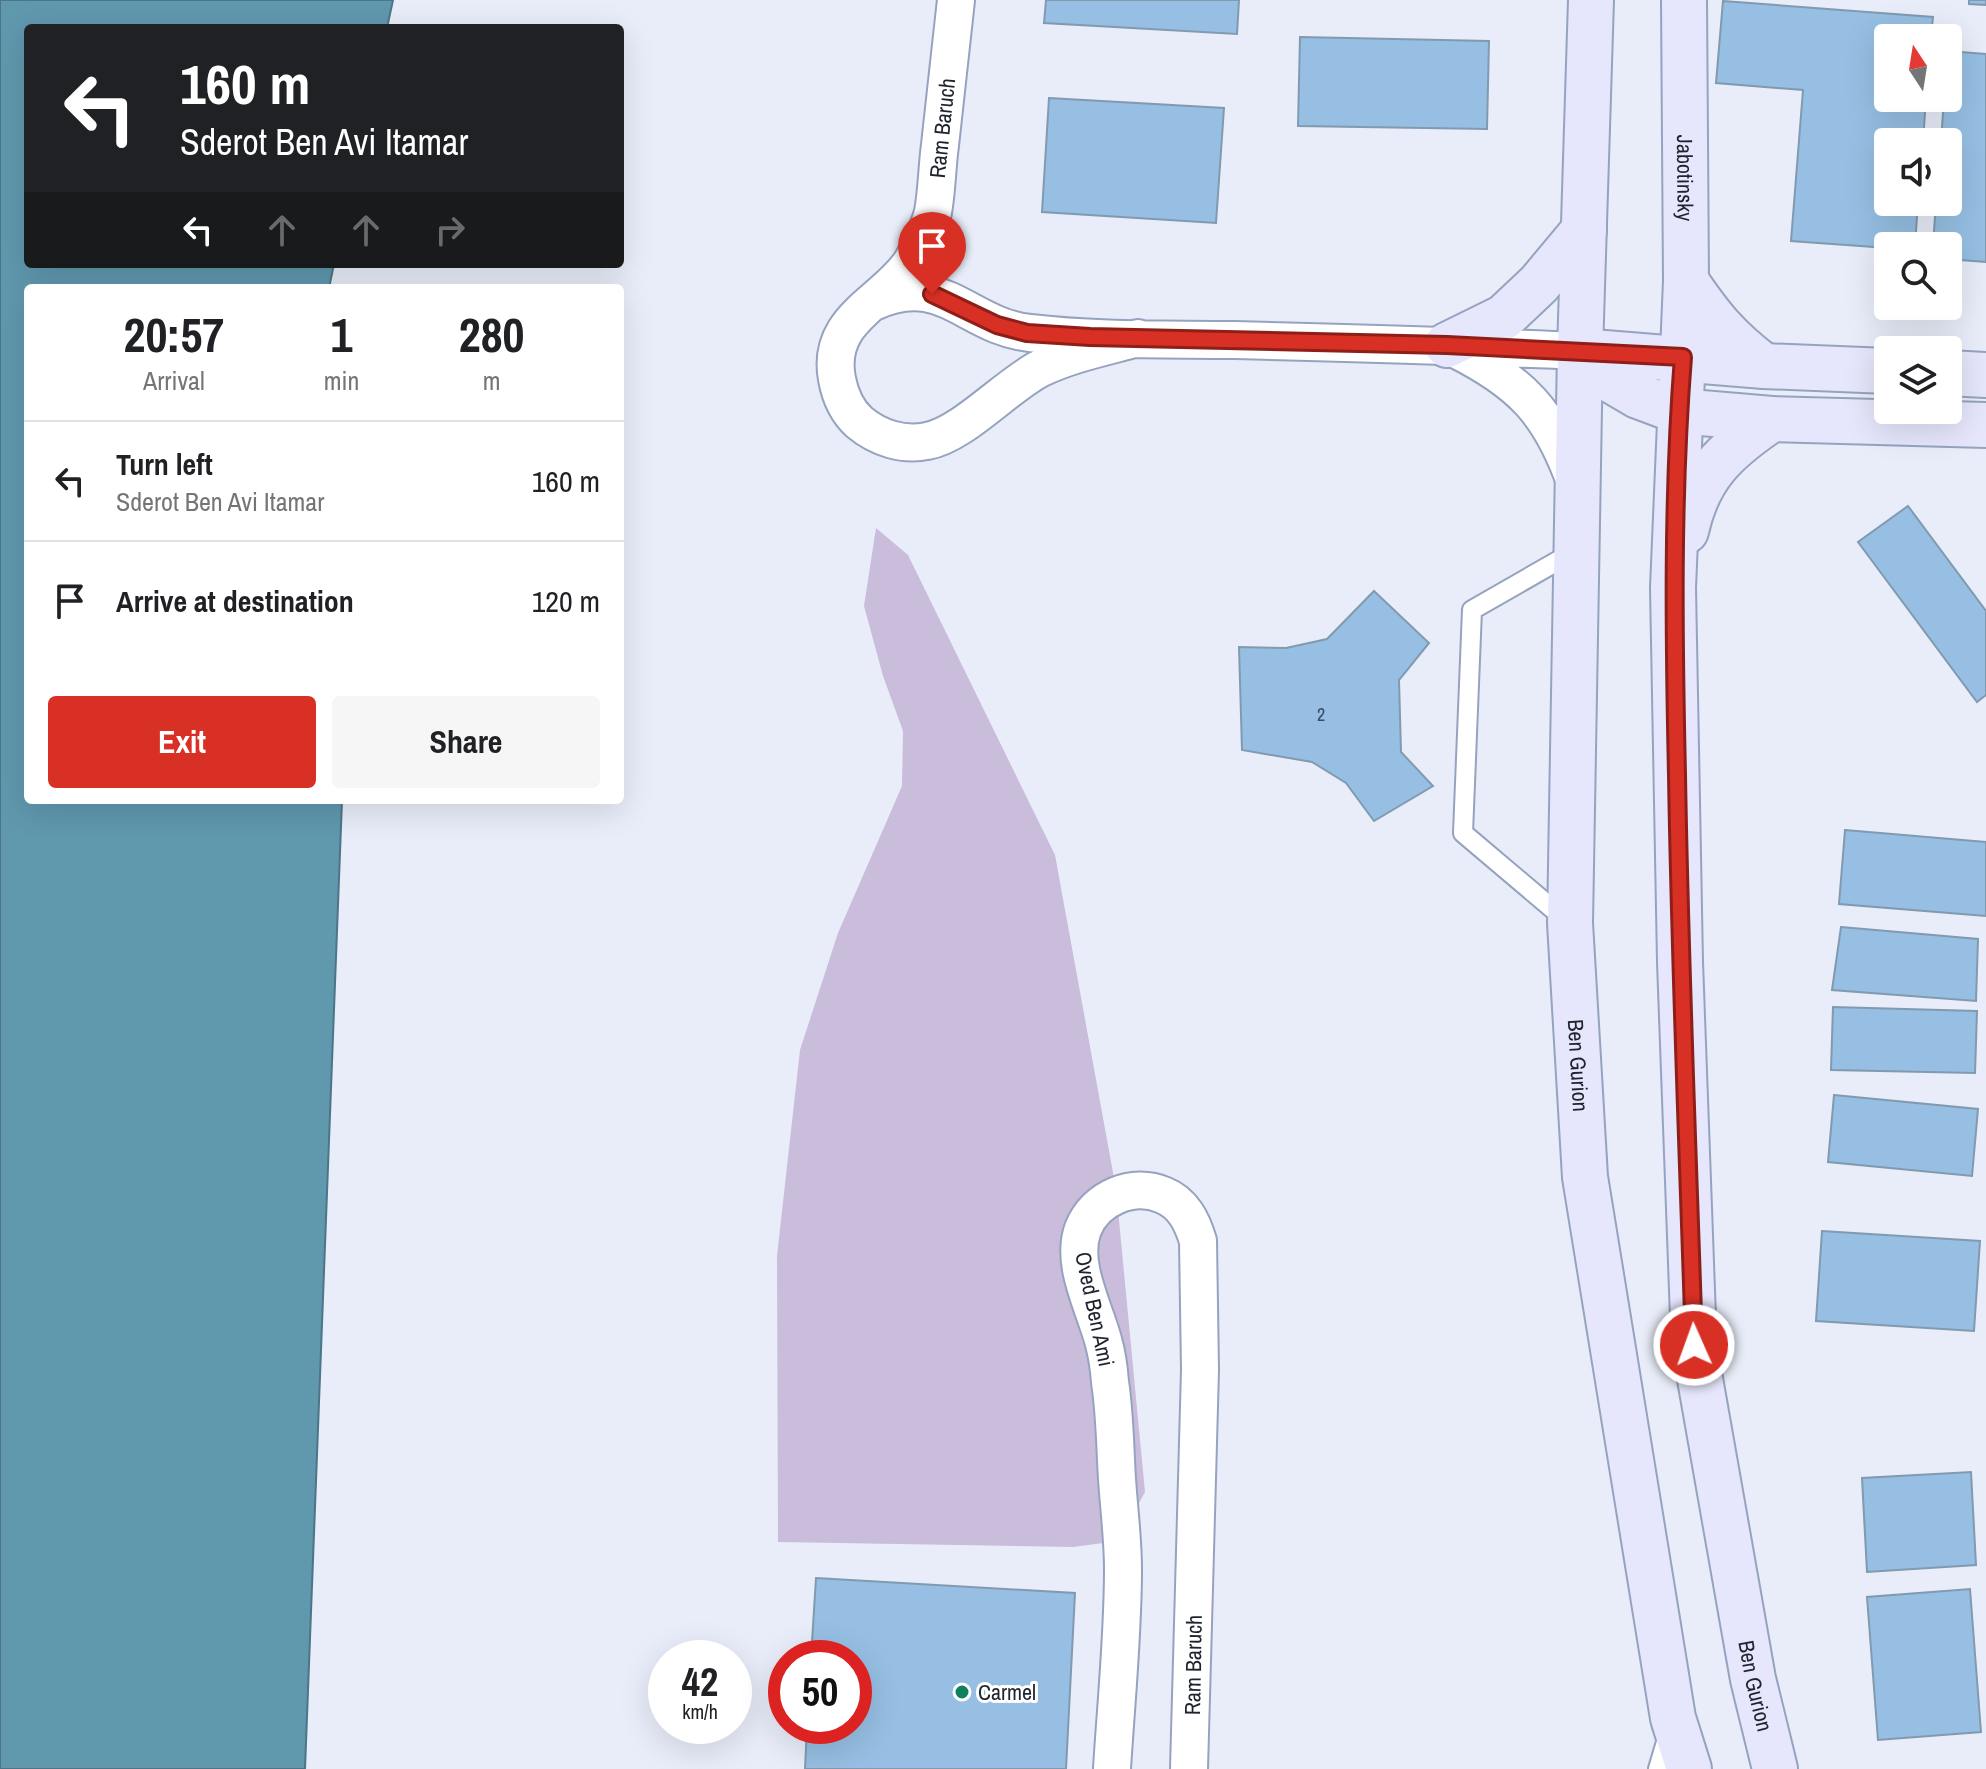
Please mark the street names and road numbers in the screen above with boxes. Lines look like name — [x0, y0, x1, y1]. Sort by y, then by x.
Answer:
street label: Ram Baruch — [922, 77, 962, 179]
street label: Jabotinsky — [1670, 135, 1701, 221]
street label: Ben Gurion — [1561, 1018, 1596, 1112]
street label: Oved Ben Ami — [1068, 1249, 1122, 1369]
street label: Ram Baruch — [1177, 1615, 1209, 1715]
street label: Ben Gurion — [1731, 1638, 1780, 1734]

